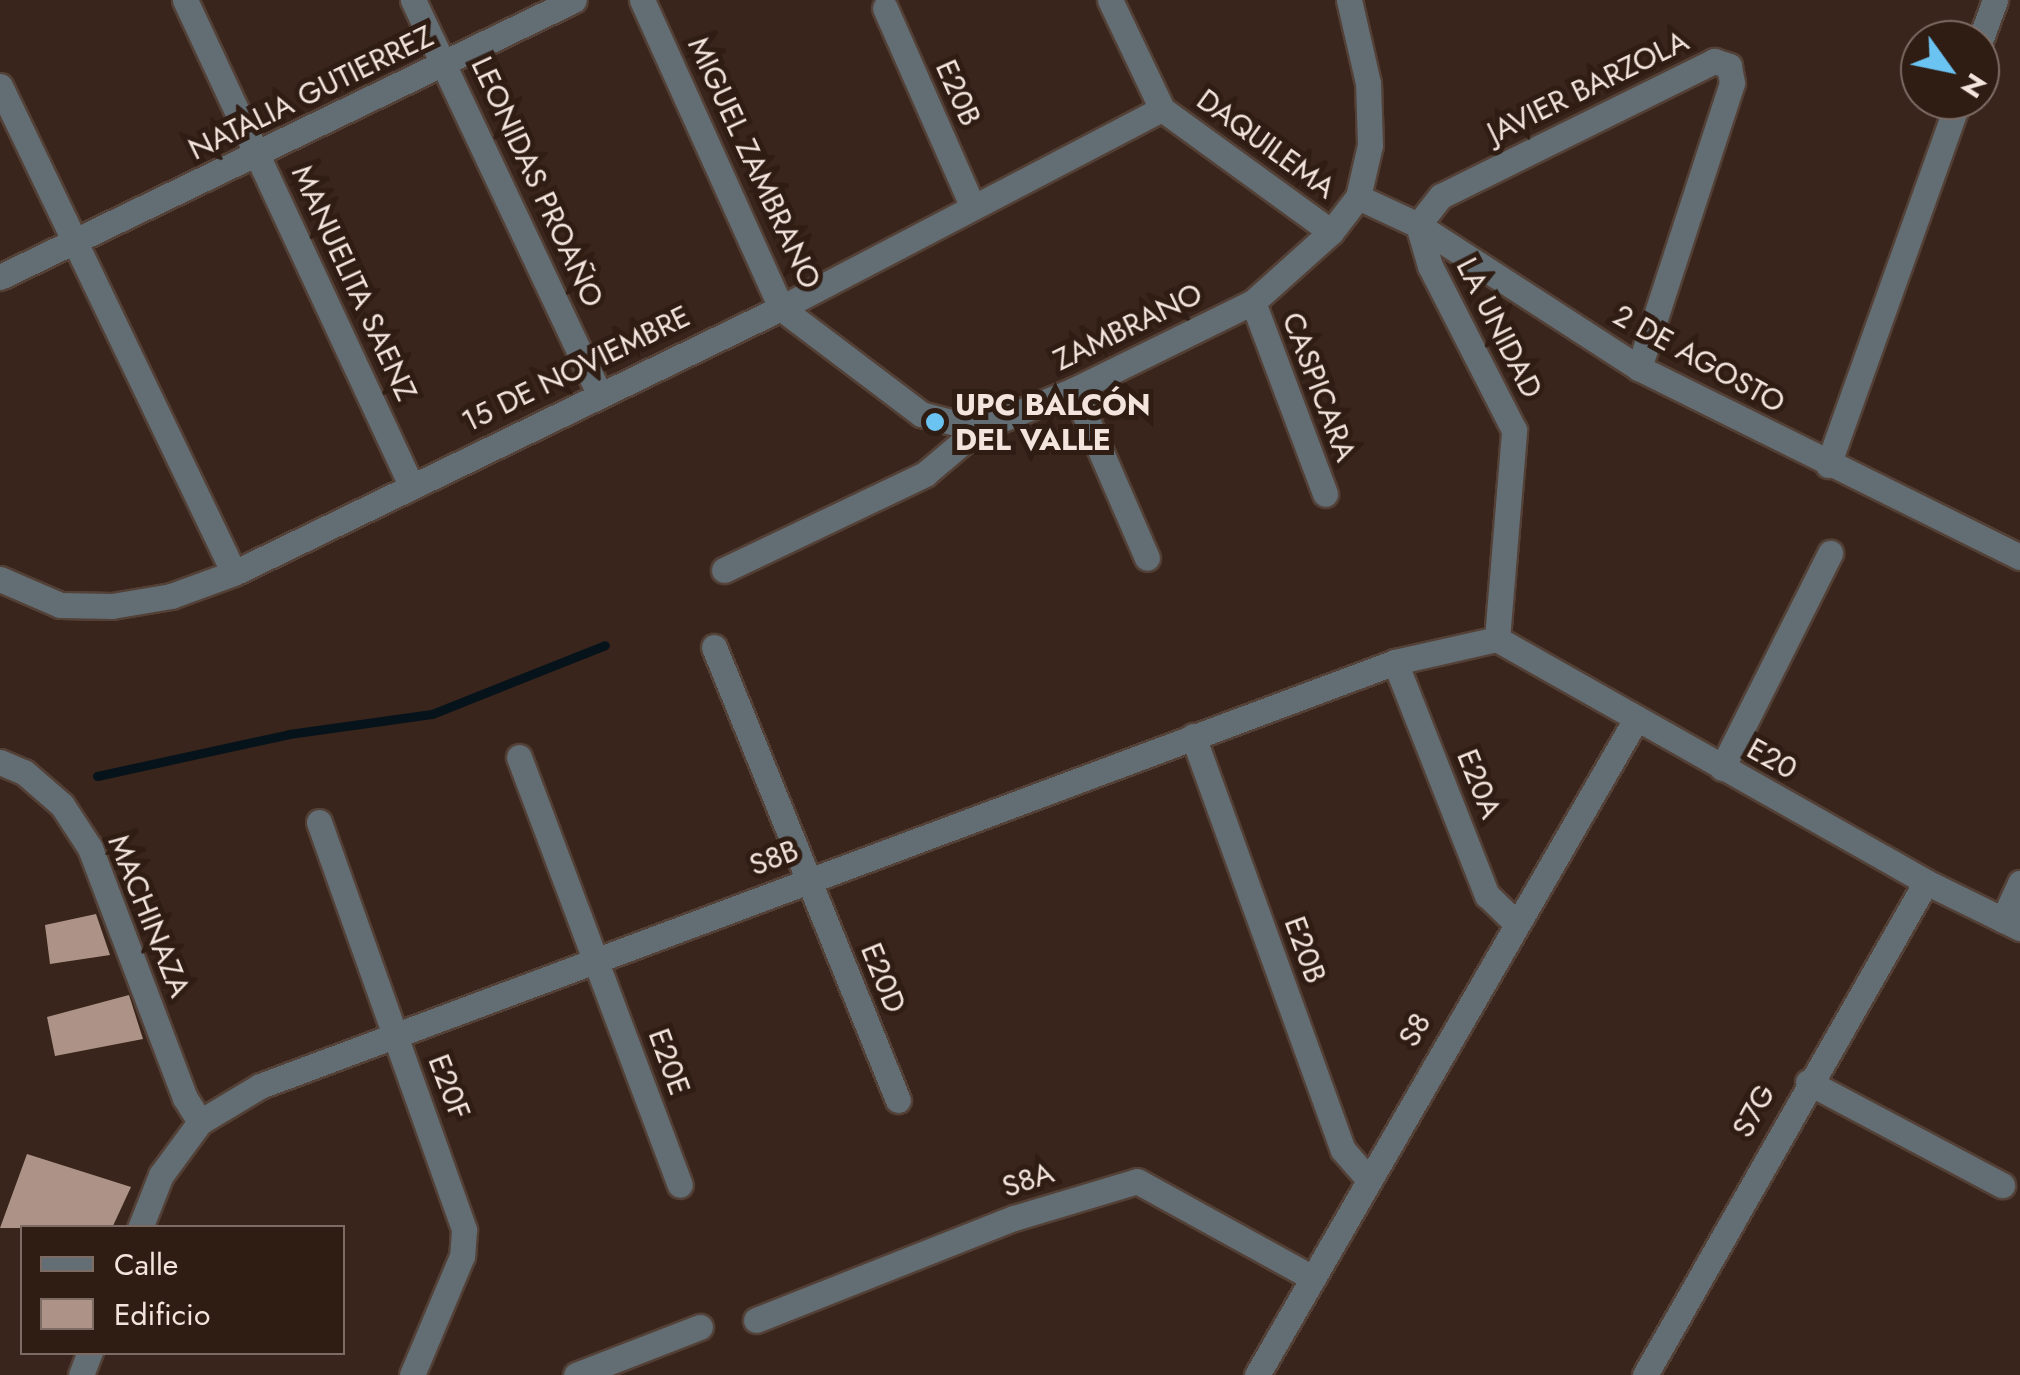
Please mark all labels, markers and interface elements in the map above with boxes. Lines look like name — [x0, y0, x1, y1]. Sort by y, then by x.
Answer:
street label: NATALIA GUTIERREZ — [183, 18, 439, 168]
north arrow — [1900, 20, 2000, 120]
street label: JAVIER BARZOLA — [1482, 23, 1694, 151]
street label: MIGUEL ZAMBRANO — [680, 31, 828, 295]
street label: LEONIDAS PROAÑO — [463, 51, 611, 313]
street label: E20B — [928, 54, 988, 132]
text: N — [1951, 65, 1997, 106]
street label: DAQUILEMA — [1190, 82, 1342, 206]
street label: MANUELITA SAENZ — [284, 160, 424, 406]
street label: LA UNIDAD — [1448, 252, 1550, 404]
street label: ZAMBRANO — [1048, 276, 1208, 378]
street label: 2 DE AGOSTO — [1607, 297, 1791, 421]
street label: 15 DE NOVIEMBRE — [456, 298, 696, 440]
street label: CASPICARA — [1274, 307, 1364, 467]
place label: UPC BALCÓN DEL VALLE — [955, 387, 1151, 458]
marker: UPC BALCÓN DEL VALLE — [924, 411, 946, 433]
street label: E20 — [1741, 731, 1803, 787]
street label: E20A — [1449, 744, 1509, 824]
street label: MACHINAZA — [100, 830, 198, 1002]
street label: S8B — [744, 832, 804, 884]
street label: E20B — [1276, 912, 1334, 988]
street label: E20D — [853, 938, 913, 1018]
street label: S8 — [1391, 1007, 1439, 1053]
street label: E20E — [640, 1024, 698, 1100]
street label: E20F — [420, 1049, 478, 1125]
street label: S7G — [1725, 1078, 1783, 1144]
street label: S8A — [997, 1154, 1059, 1206]
legend — [20, 1225, 345, 1355]
text: Calle — [114, 1243, 178, 1286]
text: Edificio — [114, 1293, 210, 1336]

